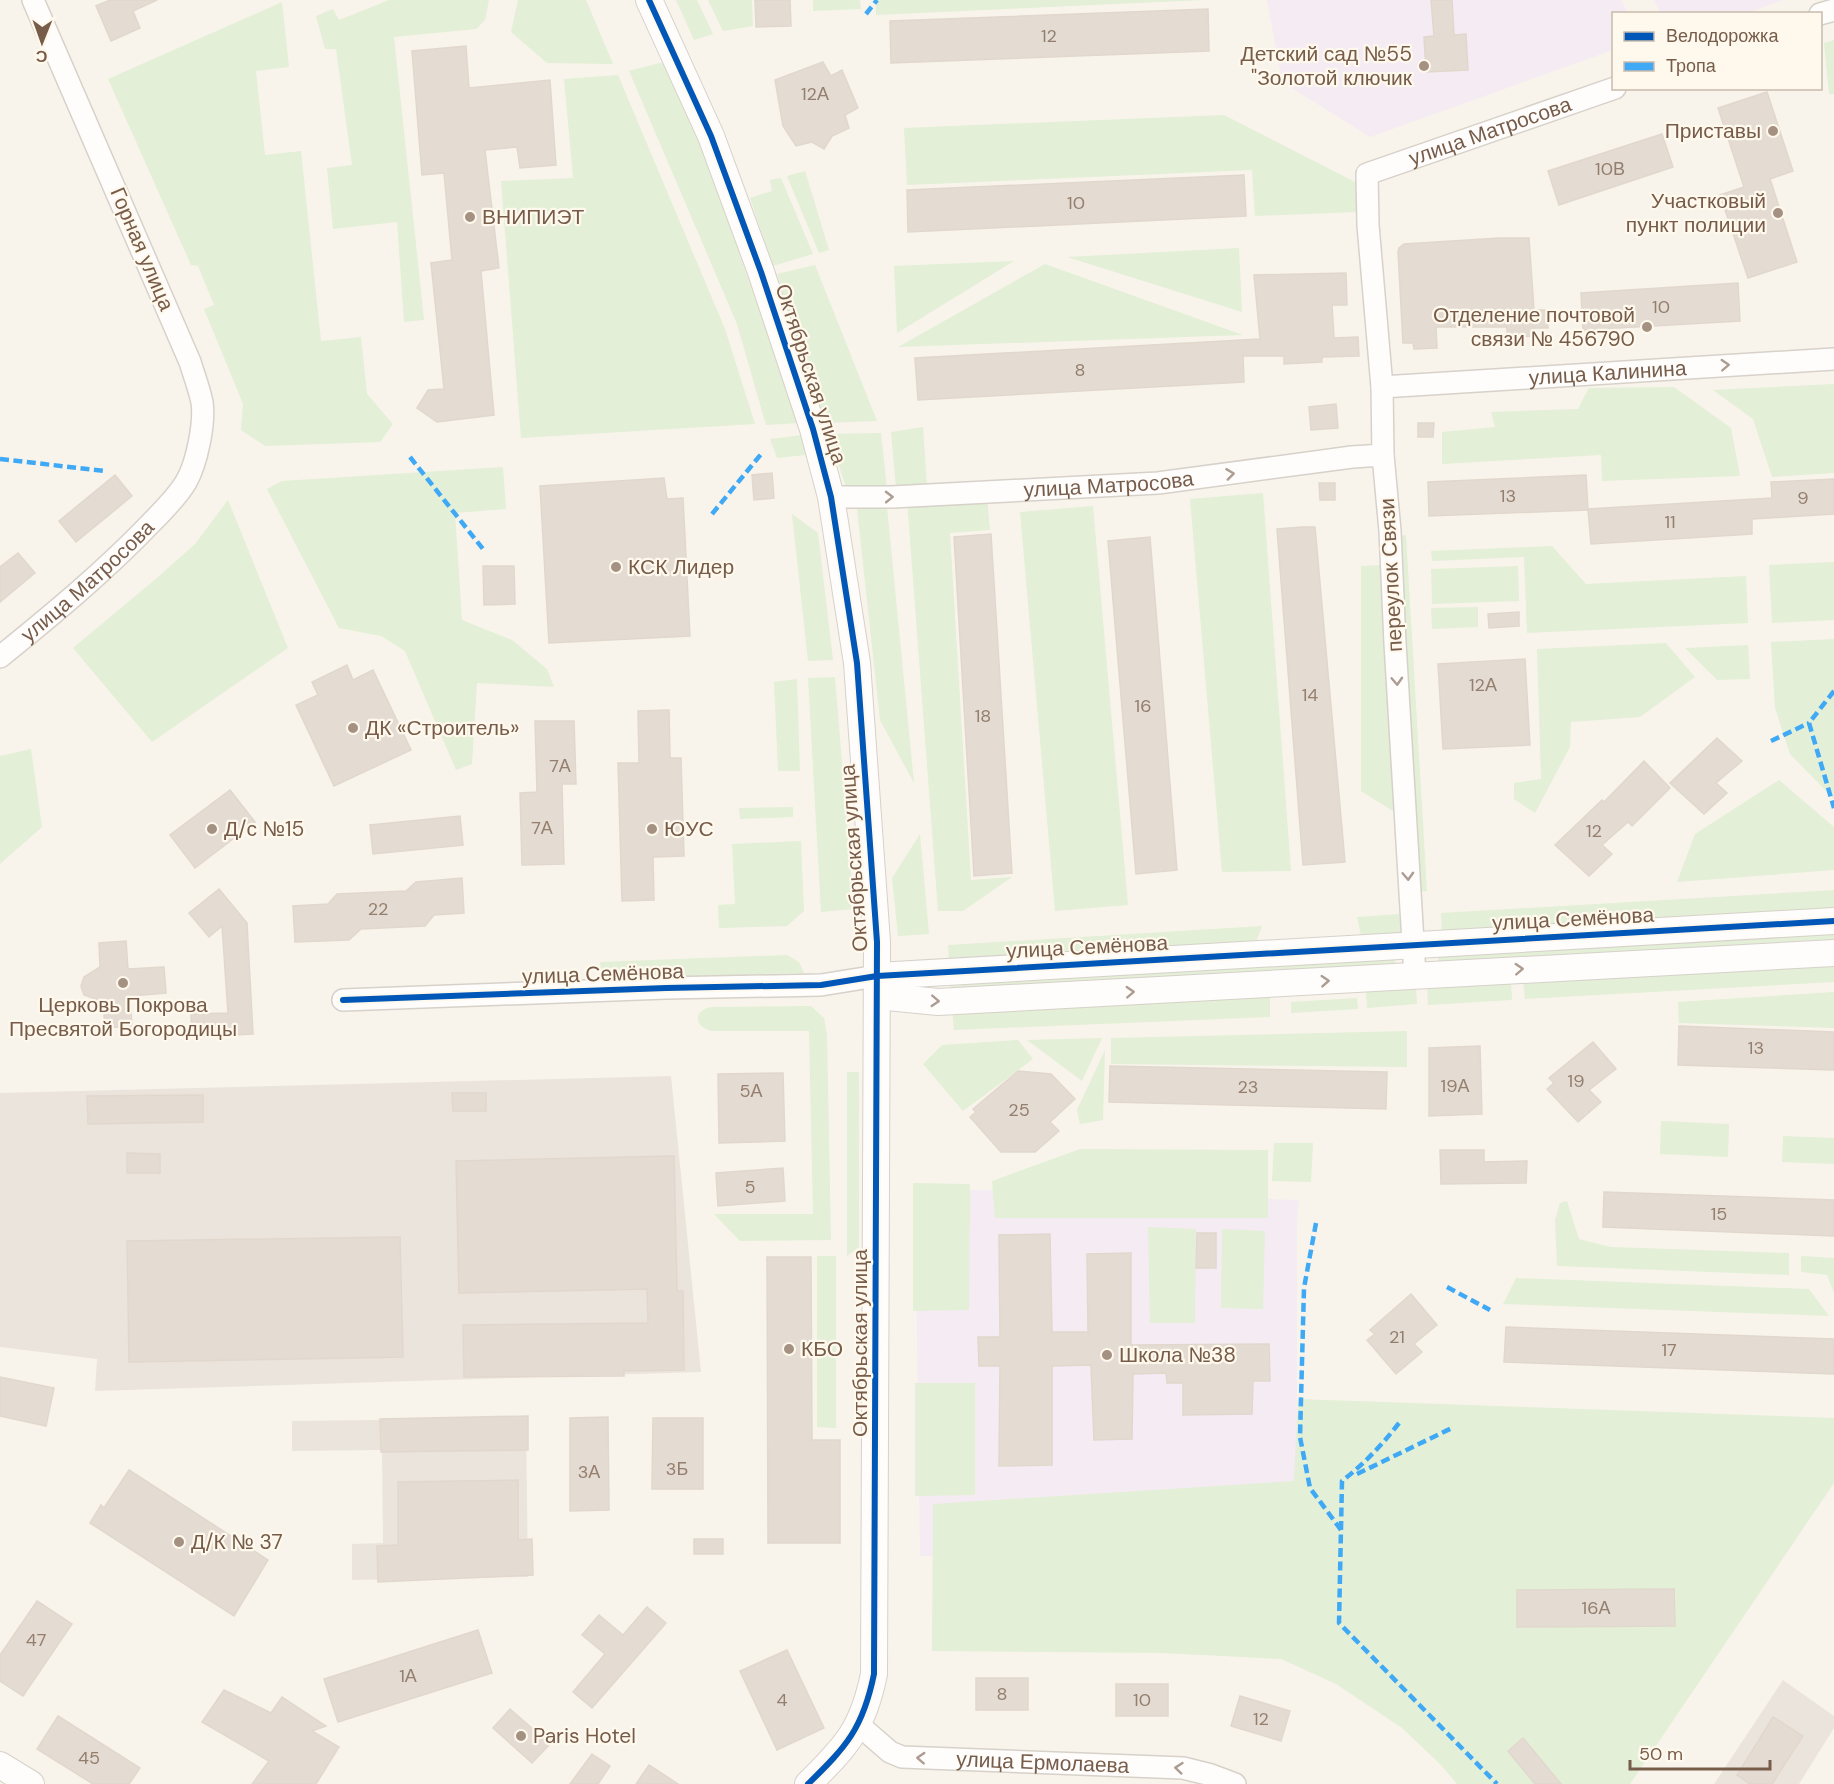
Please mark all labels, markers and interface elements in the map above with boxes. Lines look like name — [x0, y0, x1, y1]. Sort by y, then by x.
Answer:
north arrow — [12, 12, 72, 72]
legend — [1612, 12, 1822, 90]
house number: 12 — [1041, 24, 1057, 48]
text: Велодорожка — [1666, 24, 1779, 48]
place label: Детский сад №55 "Золотой ключик — [1241, 40, 1413, 92]
text: С — [35, 46, 48, 67]
text: Тропа — [1666, 54, 1717, 78]
marker: Детский сад №55 "Золотой ключик — [1417, 59, 1431, 73]
house number: 12А — [801, 82, 829, 106]
street label: улица Матросова — [1405, 90, 1576, 172]
place label: Приставы — [1665, 117, 1761, 145]
marker: Приставы — [1766, 124, 1780, 138]
house number: 10В — [1595, 157, 1625, 181]
street label: Горная улица — [103, 183, 181, 315]
place label: Участковый пункт полиции — [1626, 187, 1766, 239]
house number: 10 — [1067, 191, 1085, 215]
place label: ВНИПИЭТ — [482, 203, 585, 231]
marker: Участковый пункт полиции — [1771, 206, 1785, 220]
marker: ВНИПИЭТ — [463, 210, 477, 224]
street label: Октябрьская улица — [769, 280, 853, 468]
house number: 10 — [1652, 295, 1670, 319]
place label: Отделение почтовой связи № 456790 — [1433, 301, 1635, 353]
marker: Отделение почтовой связи № 456790 — [1640, 320, 1654, 334]
street label: улица Калинина — [1528, 354, 1688, 392]
house number: 8 — [1075, 358, 1085, 382]
one-way arrow — [1721, 359, 1730, 372]
street label: улица Матросова — [1023, 464, 1196, 504]
one-way arrow — [1226, 469, 1235, 481]
house number: 13 — [1500, 484, 1516, 508]
house number: 9 — [1797, 486, 1809, 510]
one-way arrow — [885, 491, 894, 503]
street label: переулок Связи — [1373, 497, 1409, 653]
house number: 11 — [1664, 510, 1676, 534]
street label: улица Матросова — [15, 514, 161, 648]
place label: КСК Лидер — [628, 553, 734, 581]
marker: КСК Лидер — [609, 560, 623, 574]
house number: 12А — [1469, 673, 1497, 697]
one-way arrow — [1390, 677, 1403, 686]
house number: 14 — [1302, 683, 1318, 707]
house number: 16 — [1135, 694, 1151, 718]
house number: 18 — [975, 704, 991, 728]
place label: ДК «Строитель» — [365, 714, 519, 742]
marker: ДК «Строитель» — [346, 721, 360, 735]
house number: 7А — [549, 754, 571, 778]
street label: Октябрьская улица — [833, 763, 875, 953]
place label: Д/с №15 — [224, 815, 304, 843]
place label: ЮУС — [664, 815, 714, 843]
house number: 7А — [531, 816, 553, 840]
house number: 12 — [1586, 819, 1602, 843]
marker: Д/с №15 — [205, 822, 219, 836]
marker: ЮУС — [645, 822, 659, 836]
one-way arrow — [1402, 871, 1415, 880]
house number: 22 — [368, 897, 388, 921]
street label: улица Семёнова — [1491, 901, 1655, 937]
street label: улица Семёнова — [1005, 929, 1169, 965]
street label: улица Семёнова — [521, 957, 685, 991]
one-way arrow — [1515, 963, 1524, 976]
one-way arrow — [1320, 974, 1329, 987]
marker: Церковь Покрова Пресвятой Богородицы — [116, 976, 130, 990]
one-way arrow — [1125, 985, 1134, 998]
place label: Церковь Покрова Пресвятой Богородицы — [9, 991, 237, 1043]
one-way arrow — [931, 995, 940, 1008]
house number: 13 — [1748, 1036, 1764, 1060]
house number: 19 — [1568, 1069, 1584, 1093]
house number: 19А — [1441, 1074, 1469, 1098]
house number: 23 — [1237, 1075, 1259, 1099]
house number: 5А — [740, 1079, 763, 1103]
house number: 25 — [1008, 1098, 1030, 1122]
house number: 5 — [745, 1175, 755, 1199]
house number: 15 — [1711, 1202, 1727, 1226]
street label: Октябрьская улица — [846, 1249, 874, 1437]
house number: 21 — [1389, 1325, 1405, 1349]
place label: КБО — [801, 1335, 843, 1363]
house number: 17 — [1661, 1338, 1677, 1362]
place label: Школа №38 — [1119, 1341, 1236, 1369]
marker: КБО — [782, 1342, 796, 1356]
marker: Школа №38 — [1100, 1348, 1114, 1362]
house number: 3Б — [666, 1457, 688, 1481]
house number: 3А — [578, 1460, 600, 1484]
place label: Д/К № 37 — [191, 1528, 283, 1556]
marker: Д/К № 37 — [172, 1535, 186, 1549]
house number: 16А — [1582, 1596, 1610, 1620]
house number: 47 — [26, 1628, 46, 1652]
house number: 1А — [399, 1664, 417, 1688]
house number: 8 — [997, 1682, 1007, 1706]
house number: 4 — [777, 1688, 788, 1712]
house number: 10 — [1133, 1688, 1151, 1712]
house number: 12 — [1253, 1707, 1269, 1731]
place label: Paris Hotel — [533, 1722, 636, 1750]
marker: Paris Hotel — [514, 1729, 528, 1743]
scale bar — [1630, 1733, 1770, 1771]
text: 50 m — [1639, 1742, 1683, 1766]
street label: улица Ермолаева — [956, 1745, 1130, 1780]
house number: 45 — [78, 1746, 100, 1770]
one-way arrow — [917, 1752, 926, 1765]
one-way arrow — [1175, 1762, 1184, 1775]

